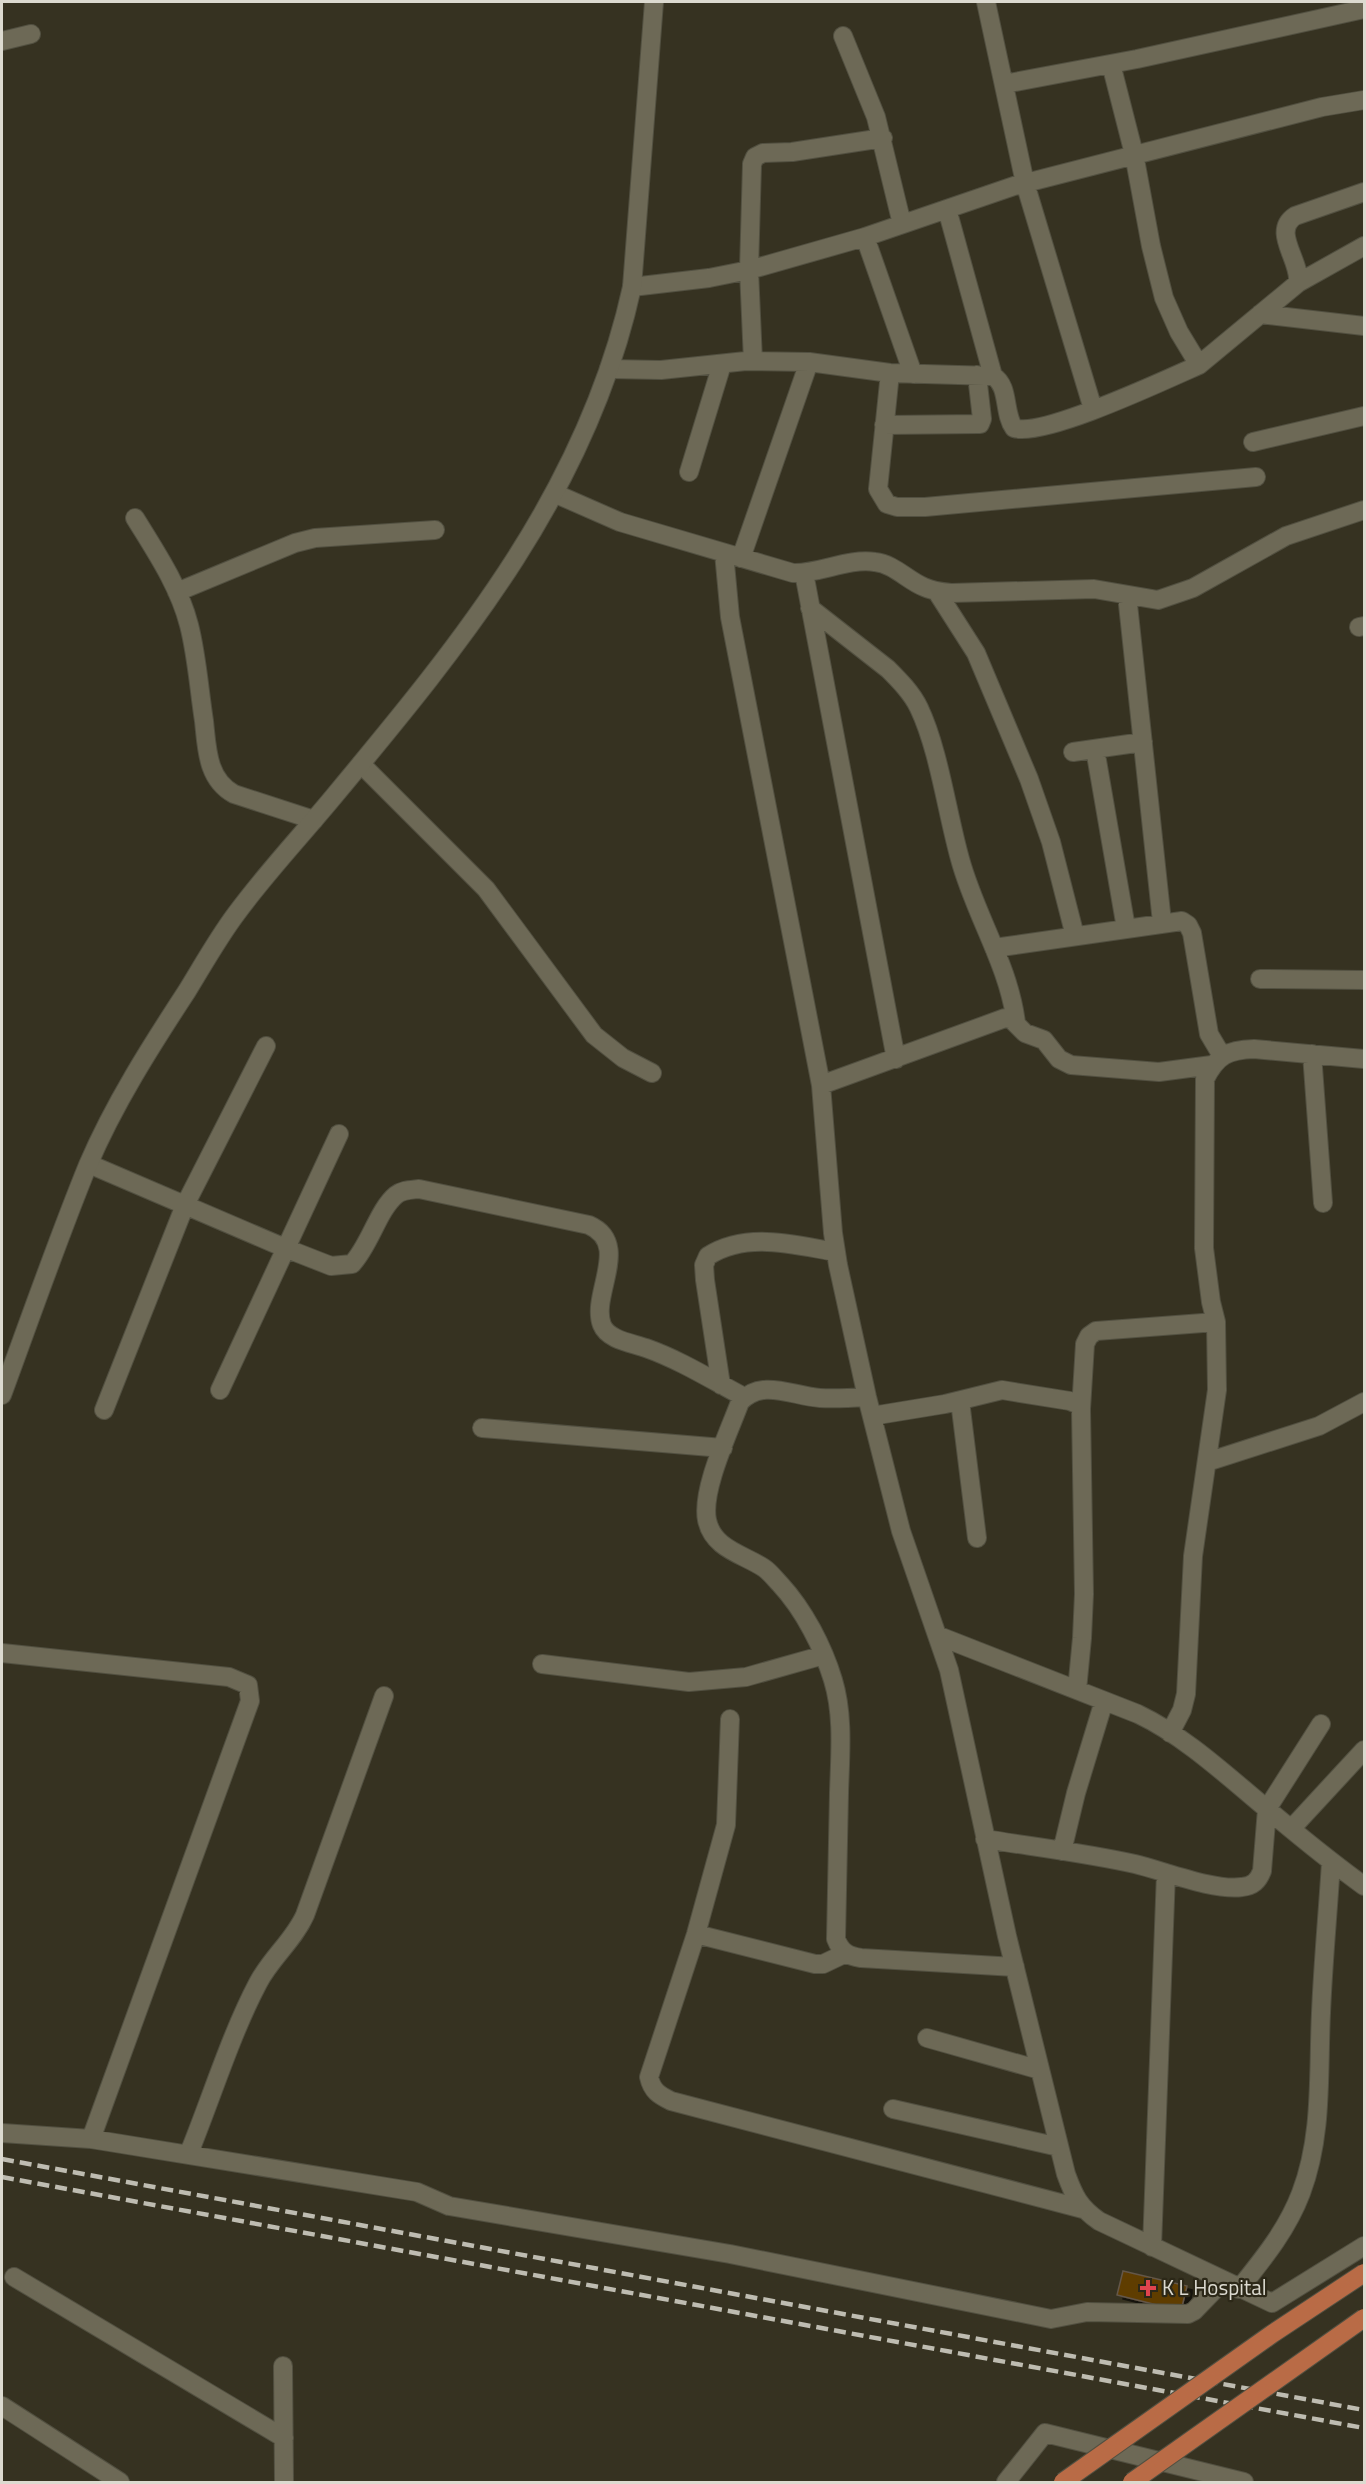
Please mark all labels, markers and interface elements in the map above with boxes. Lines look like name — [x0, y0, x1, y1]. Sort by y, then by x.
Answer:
place label: K L Hospital — [1162, 2271, 1267, 2303]
marker: K L Hospital — [1139, 2279, 1157, 2297]

